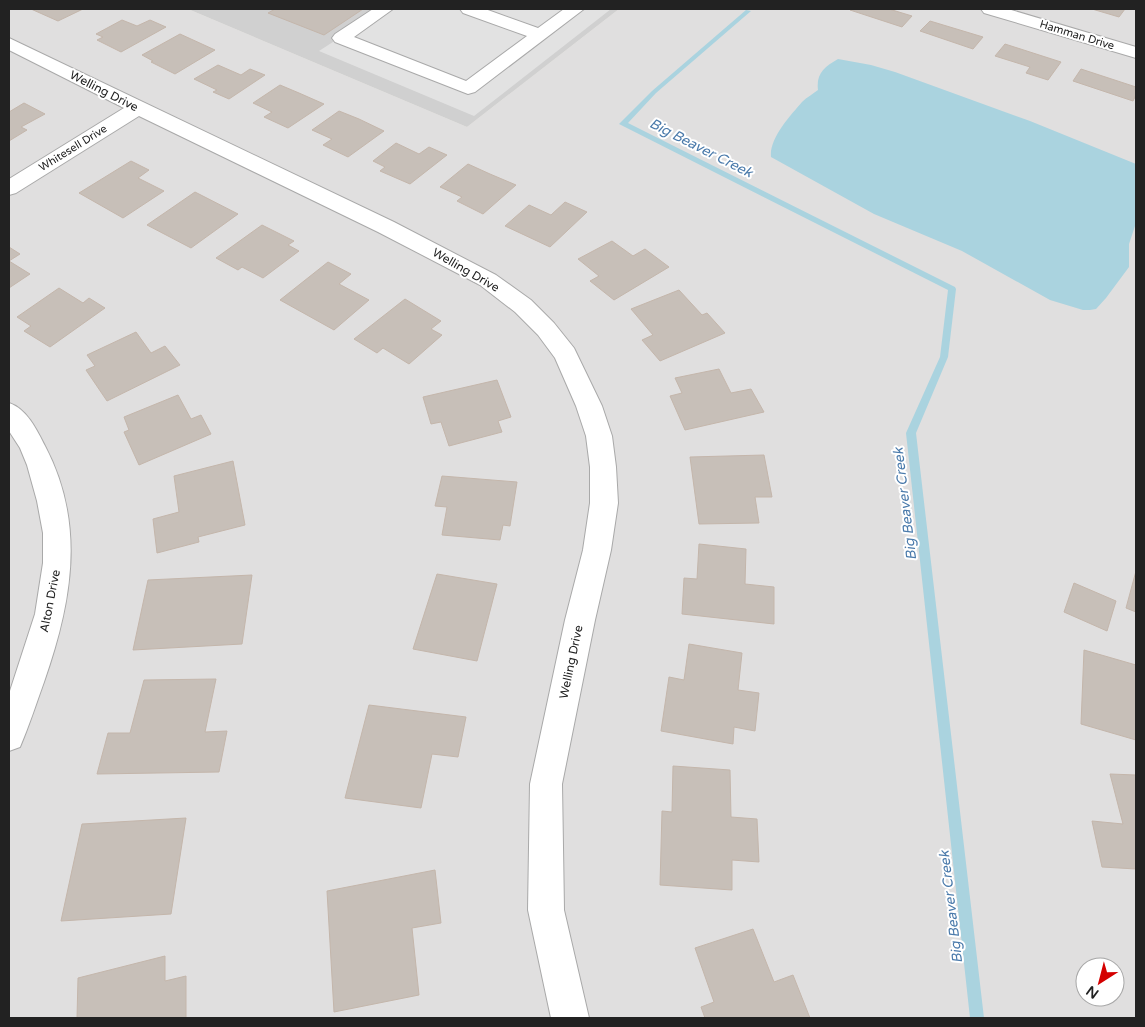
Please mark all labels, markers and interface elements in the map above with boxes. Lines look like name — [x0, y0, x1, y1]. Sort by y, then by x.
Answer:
street label: Hamman Drive — [1038, 17, 1116, 53]
street label: Welling Drive — [67, 68, 141, 114]
water label: Big Beaver Creek — [647, 115, 757, 182]
street label: Whitesell Drive — [37, 122, 109, 174]
street label: Welling Drive — [430, 245, 502, 295]
water label: Big Beaver Creek — [889, 445, 920, 561]
street label: Alton Drive — [37, 568, 63, 634]
street label: Welling Drive — [556, 624, 586, 700]
water label: Big Beaver Creek — [935, 848, 966, 964]
north arrow — [1075, 957, 1125, 1007]
text: N — [1083, 982, 1102, 1002]

